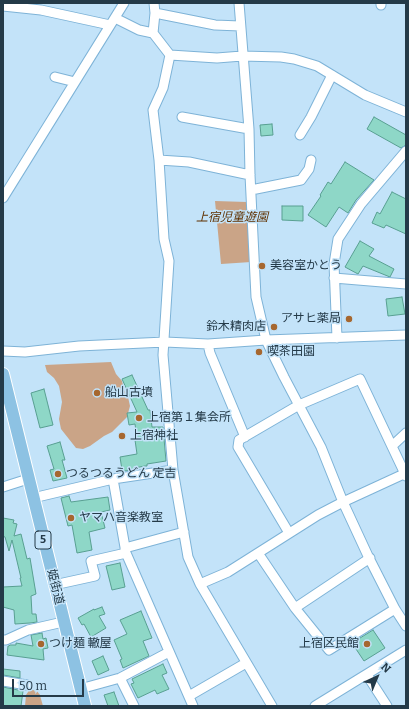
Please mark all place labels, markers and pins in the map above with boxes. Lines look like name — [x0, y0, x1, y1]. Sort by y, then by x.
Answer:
place label: 美容室かとう — [270, 259, 342, 273]
marker: 美容室かとう — [257, 261, 267, 271]
place label: アサヒ薬局 — [281, 312, 341, 326]
marker: アサヒ薬局 — [344, 314, 354, 324]
place label: 鈴木精肉店 — [206, 320, 266, 334]
marker: 鈴木精肉店 — [269, 322, 279, 332]
place label: 喫茶田園 — [267, 345, 315, 359]
marker: 喫茶田園 — [254, 347, 264, 357]
place label: 船山古墳 — [105, 386, 153, 400]
marker: 船山古墳 — [92, 388, 102, 398]
place label: 上宿第１集会所 — [147, 411, 231, 425]
marker: 上宿第１集会所 — [134, 413, 144, 423]
place label: 上宿神社 — [130, 429, 178, 443]
marker: 上宿神社 — [117, 431, 127, 441]
place label: つるつるうどん 定吉 — [66, 467, 176, 481]
marker: つるつるうどん 定吉 — [53, 469, 63, 479]
place label: ヤマハ音楽教室 — [79, 511, 163, 525]
marker: ヤマハ音楽教室 — [66, 513, 76, 523]
place label: つけ麺 轍屋 — [49, 637, 111, 651]
place label: 上宿区民館 — [299, 637, 359, 651]
marker: つけ麺 轍屋 — [36, 639, 46, 649]
marker: 上宿区民館 — [362, 639, 372, 649]

